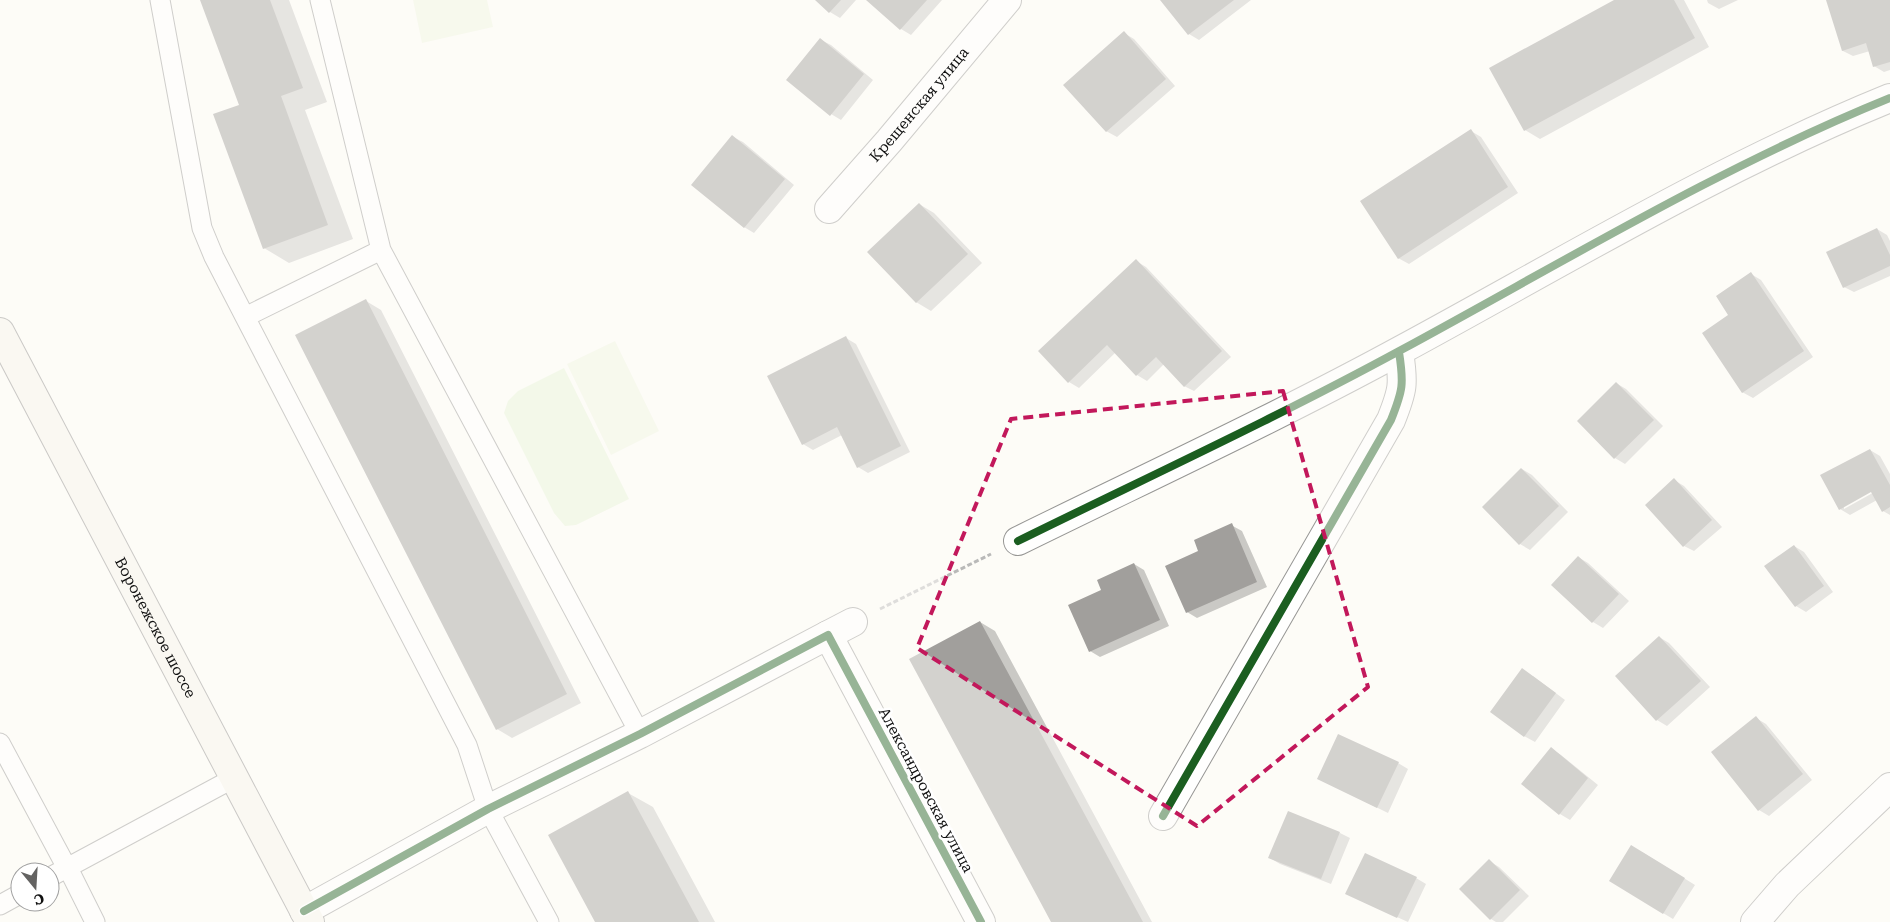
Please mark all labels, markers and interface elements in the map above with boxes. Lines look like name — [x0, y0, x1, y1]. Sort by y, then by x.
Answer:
street label: Крещенская улица — [866, 44, 973, 166]
street label: Воронежское шоссе — [111, 554, 200, 701]
street label: Александровская улица — [875, 704, 977, 876]
north arrow — [10, 862, 60, 912]
text: С — [32, 890, 46, 909]

